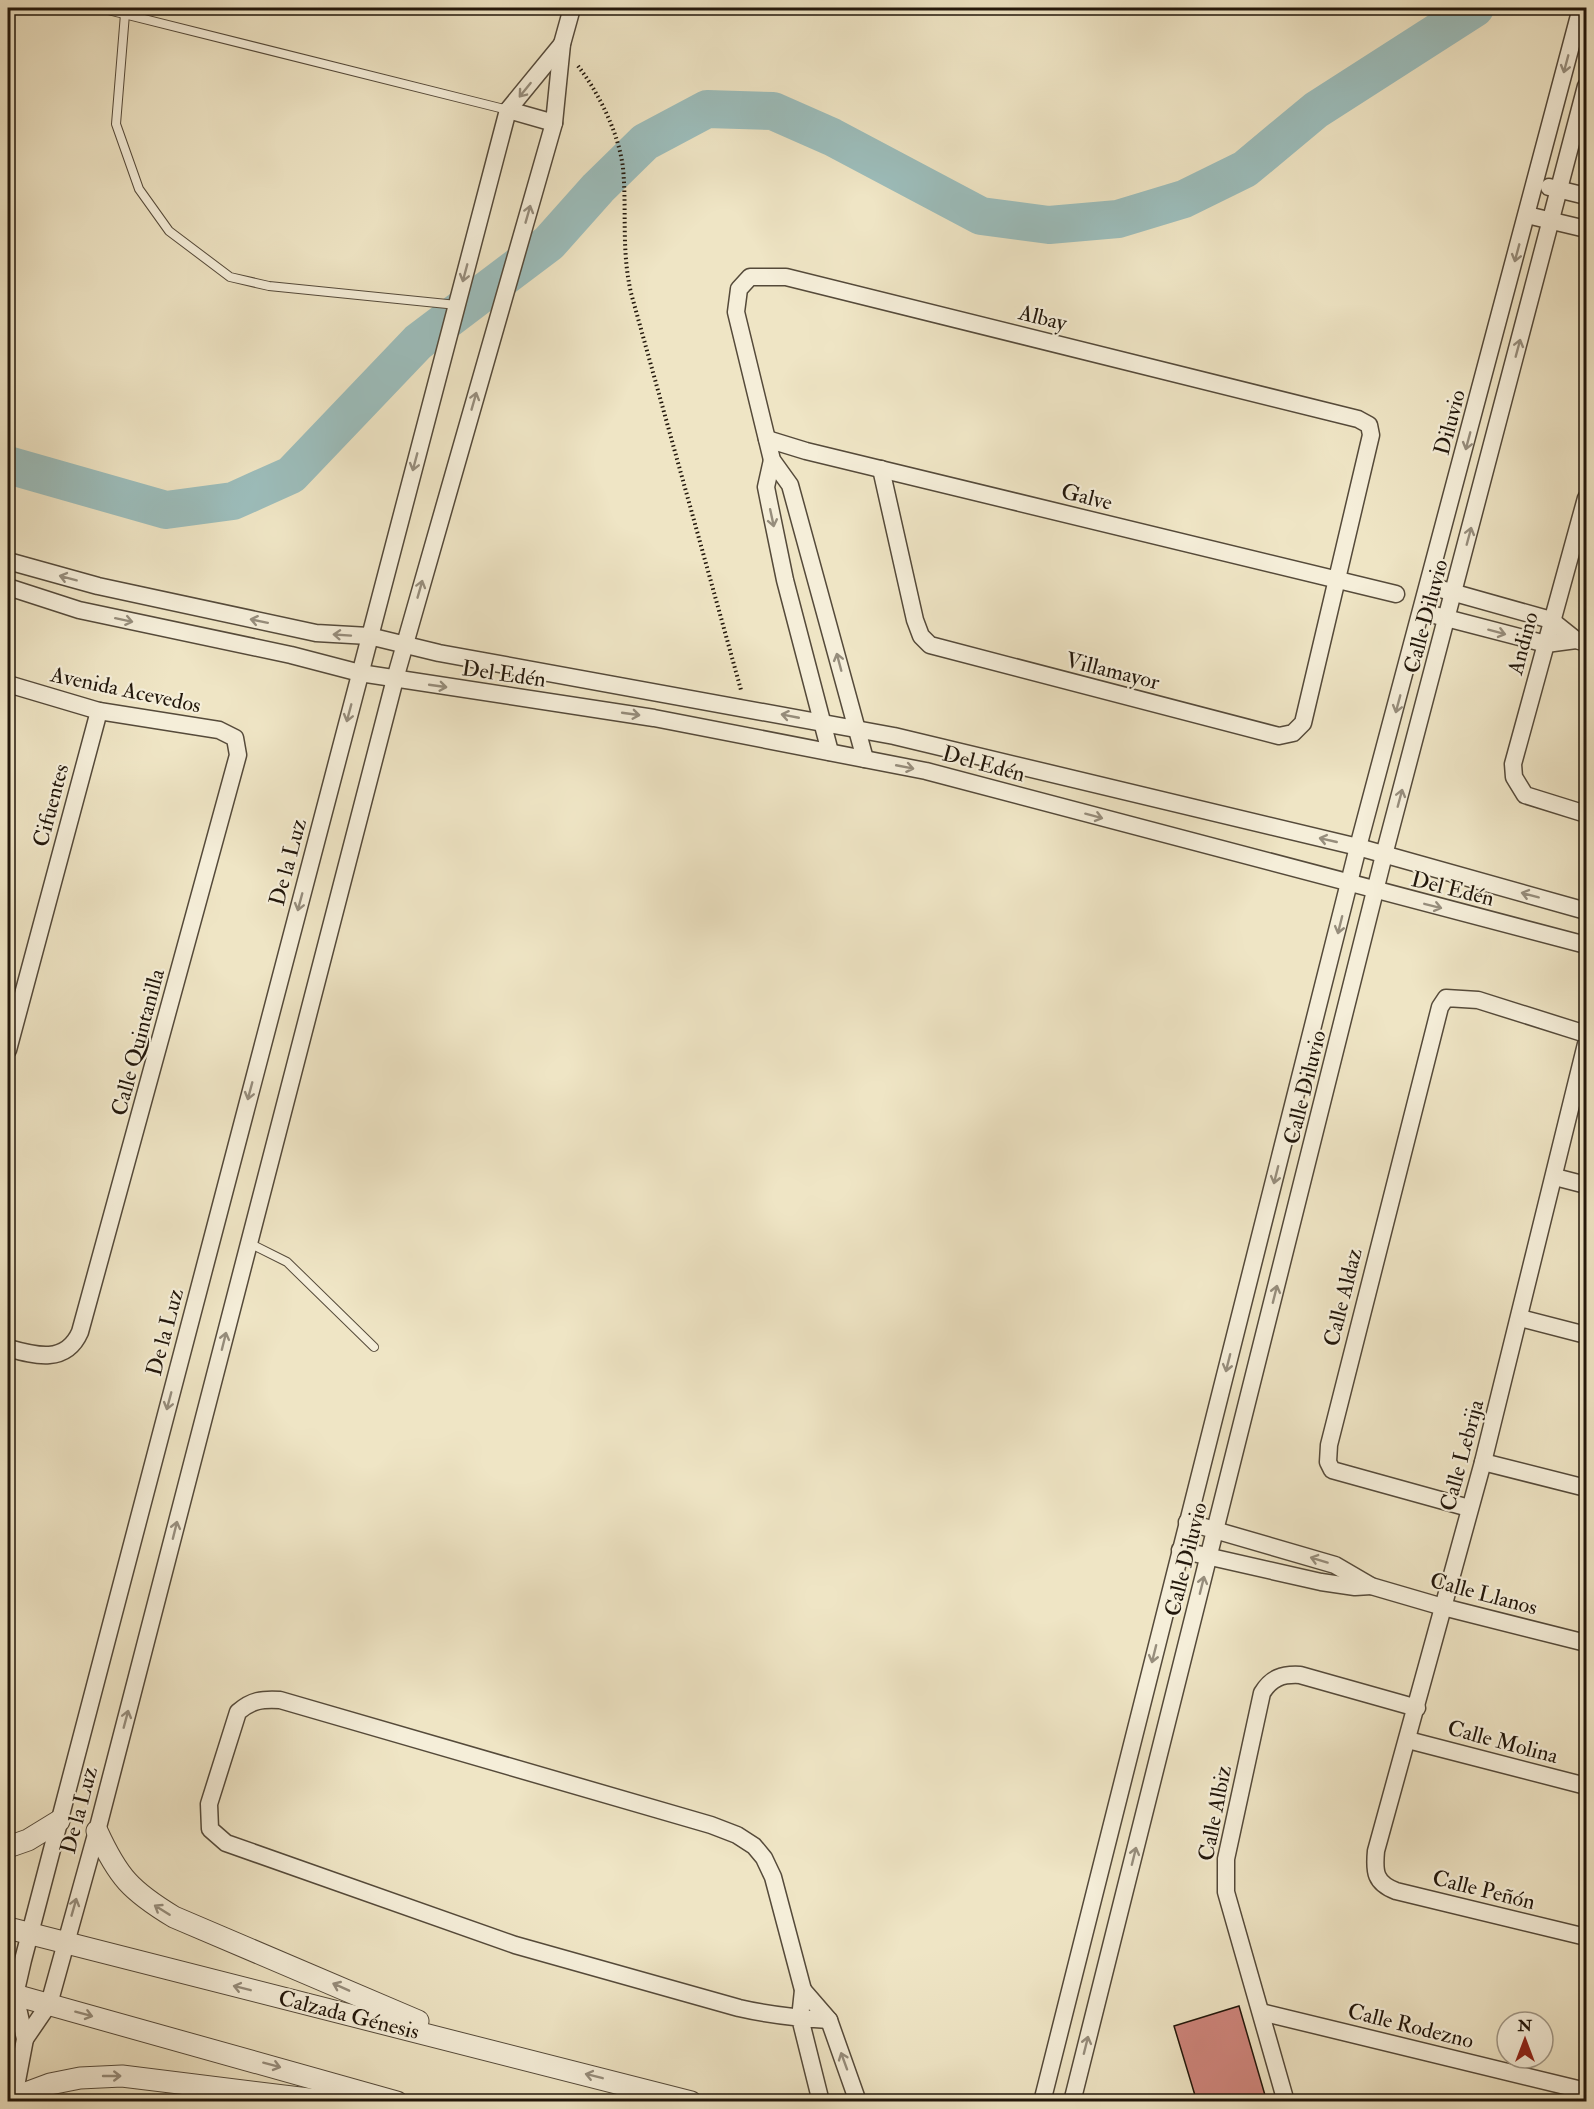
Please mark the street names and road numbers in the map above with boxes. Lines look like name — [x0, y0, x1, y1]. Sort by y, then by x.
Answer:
street label: Albay — [1015, 298, 1070, 338]
street label: Diluvio — [1428, 387, 1472, 458]
street label: Galve — [1058, 477, 1115, 517]
street label: Calle Diluvio — [1397, 556, 1455, 676]
street label: Andino — [1501, 609, 1545, 679]
street label: Villamayor — [1063, 646, 1163, 696]
street label: Del Edén — [460, 654, 548, 694]
street label: Avenida Acevedos — [47, 660, 204, 720]
street label: Del Edén — [939, 739, 1028, 788]
street label: Cifuentes — [26, 761, 75, 850]
street label: De la Luz — [263, 815, 313, 909]
street label: Del Edén — [1408, 865, 1497, 913]
street label: Calle Quintanilla — [105, 965, 171, 1119]
street label: Calle Diluvio — [1277, 1027, 1333, 1147]
street label: Calle Aldaz — [1317, 1245, 1369, 1349]
street label: De la Luz — [140, 1285, 190, 1379]
street label: Calle Lebrija — [1434, 1396, 1490, 1514]
street label: Calle Diluvio — [1158, 1499, 1214, 1619]
street label: Calle Llanos — [1427, 1566, 1541, 1622]
street label: Calle Molina — [1444, 1714, 1562, 1770]
street label: De la Luz — [54, 1763, 104, 1857]
street label: Calle Albiz — [1192, 1763, 1238, 1863]
street label: Calle Peñón — [1430, 1864, 1538, 1916]
street label: Calzada Génesis — [275, 1984, 422, 2046]
street label: Calle Rodezno — [1345, 1997, 1477, 2055]

